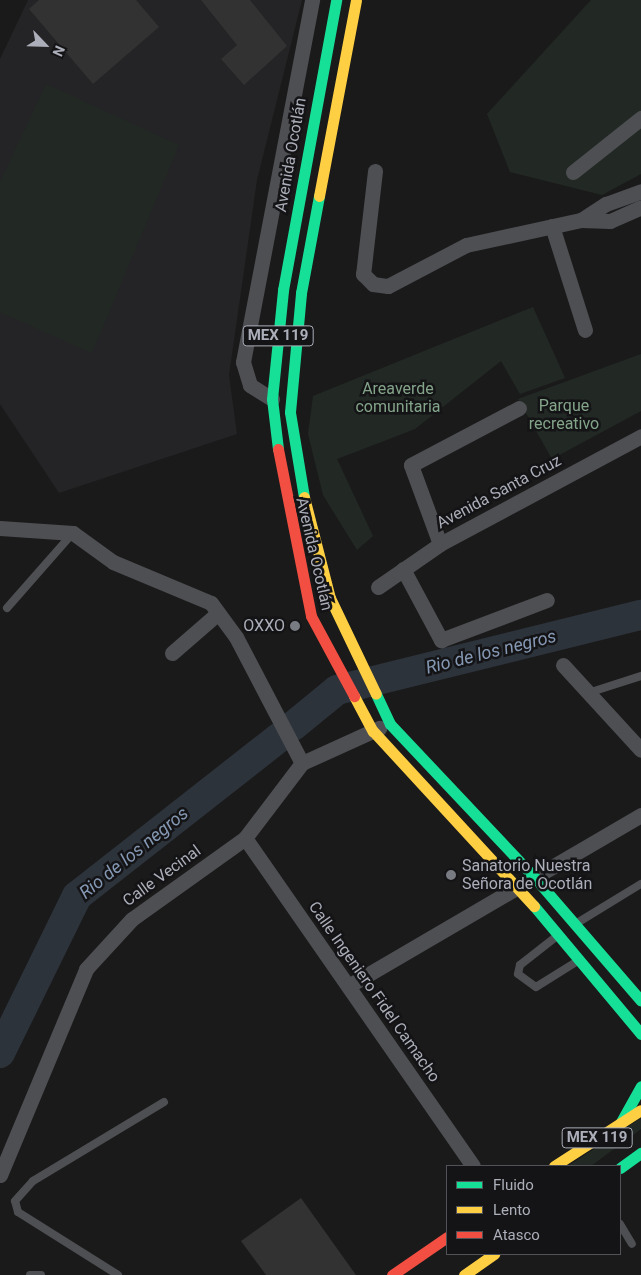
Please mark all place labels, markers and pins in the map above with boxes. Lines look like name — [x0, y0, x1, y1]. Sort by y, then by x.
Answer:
place label: OXXO — [243, 616, 285, 636]
marker: OXXO — [289, 620, 301, 632]
place label: Sanatorio Nuestra Señora de Ocotlán — [462, 856, 592, 894]
marker: Sanatorio Nuestra Señora de Ocotlán — [444, 868, 458, 882]

